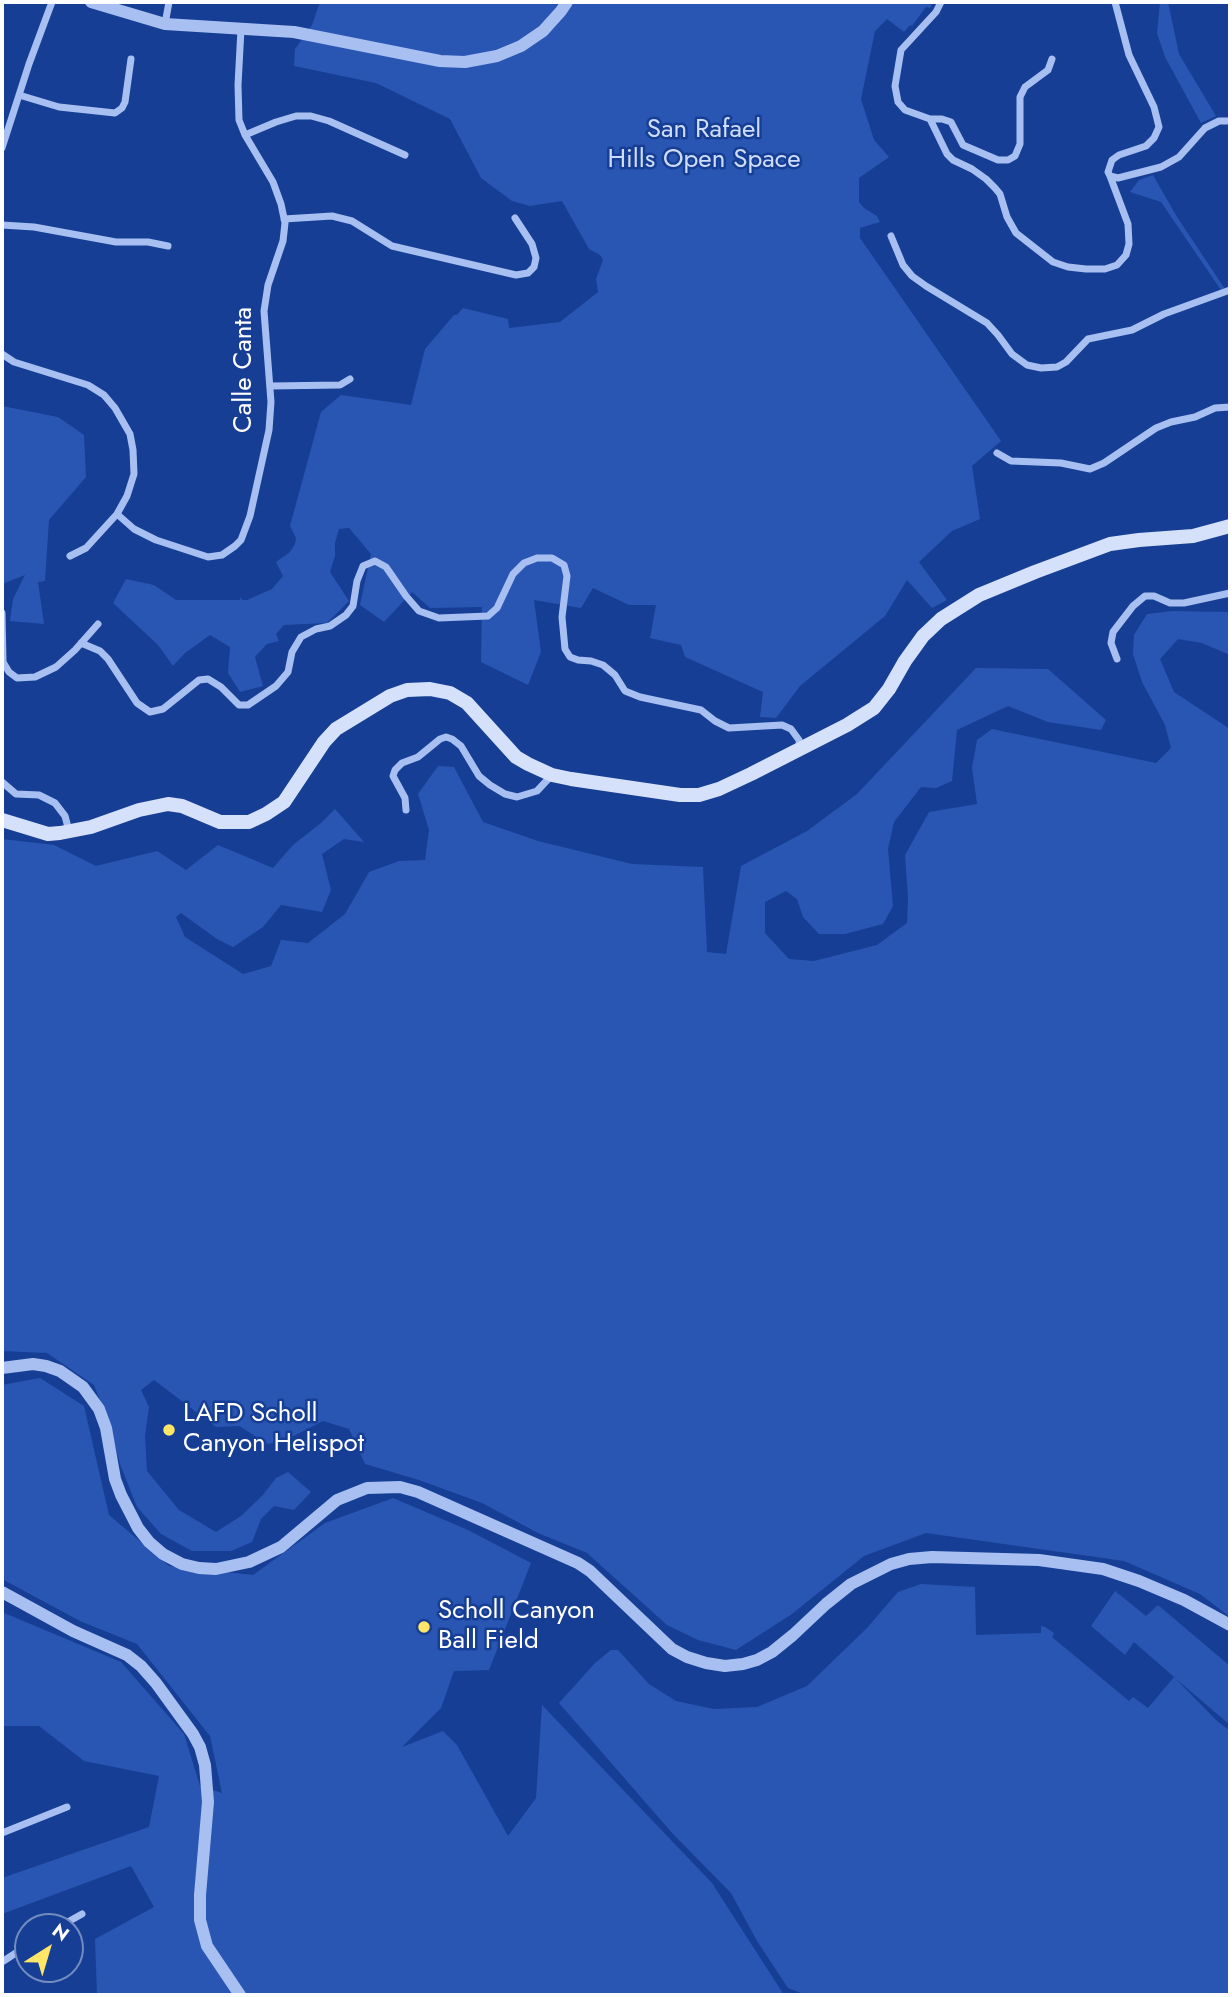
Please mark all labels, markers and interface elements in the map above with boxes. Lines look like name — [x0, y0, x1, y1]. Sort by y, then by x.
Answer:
park label: San Rafael Hills Open Space — [607, 115, 801, 176]
street label: Calle Canta — [229, 307, 261, 433]
place label: LAFD Scholl Canyon Helispot — [183, 1399, 364, 1460]
marker: LAFD Scholl Canyon Helispot — [161, 1422, 177, 1438]
place label: Scholl Canyon Ball Field — [438, 1596, 595, 1658]
marker: Scholl Canyon Ball Field — [416, 1619, 432, 1635]
north arrow — [14, 1913, 84, 1983]
text: N — [47, 1917, 75, 1948]

